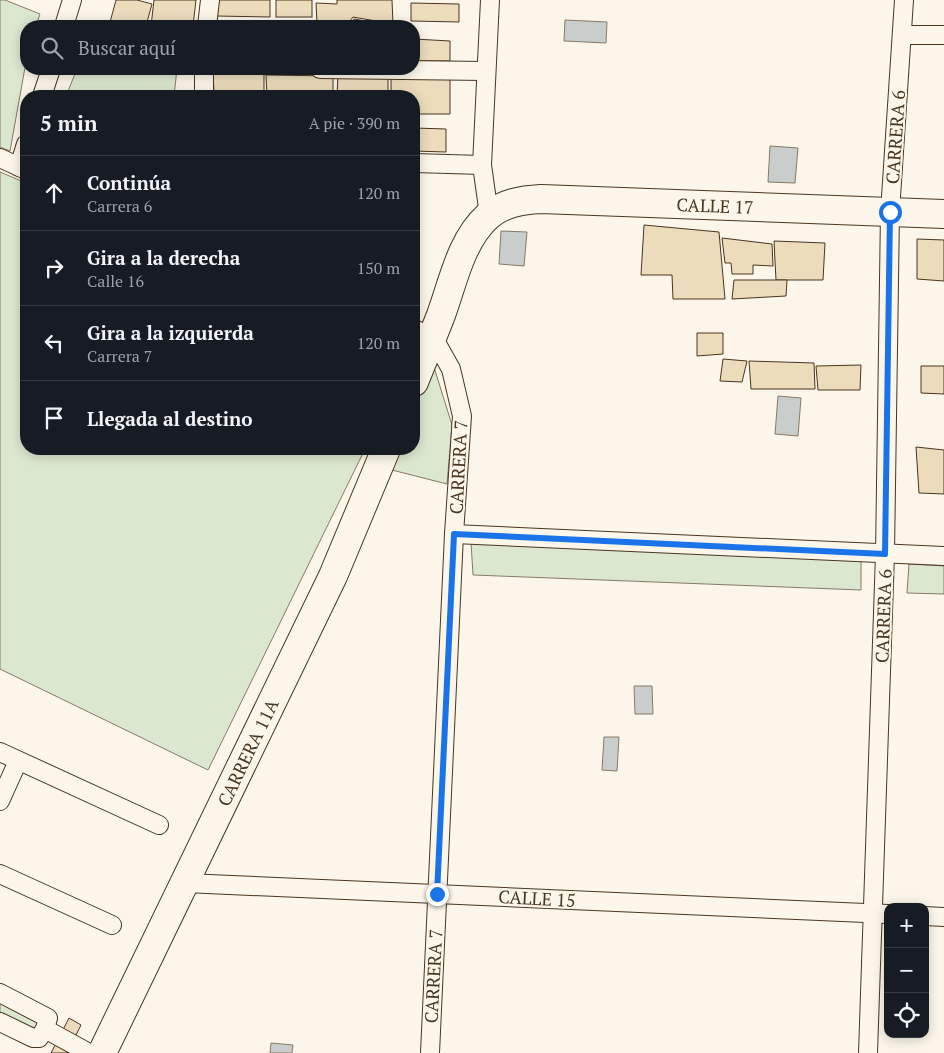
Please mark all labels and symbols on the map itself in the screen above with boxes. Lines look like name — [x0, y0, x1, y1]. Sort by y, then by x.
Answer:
street label: CARRERA 6 — [880, 89, 910, 185]
street label: CALLE 17 — [676, 192, 754, 219]
route start — [879, 201, 902, 224]
street label: CARRERA 7 — [444, 419, 472, 515]
street label: CARRERA 6 — [869, 568, 897, 664]
street label: CARRERA 11A — [211, 694, 284, 810]
route end — [426, 883, 449, 906]
street label: CALLE 15 — [498, 884, 576, 912]
street label: CARRERA 7 — [419, 928, 447, 1024]

